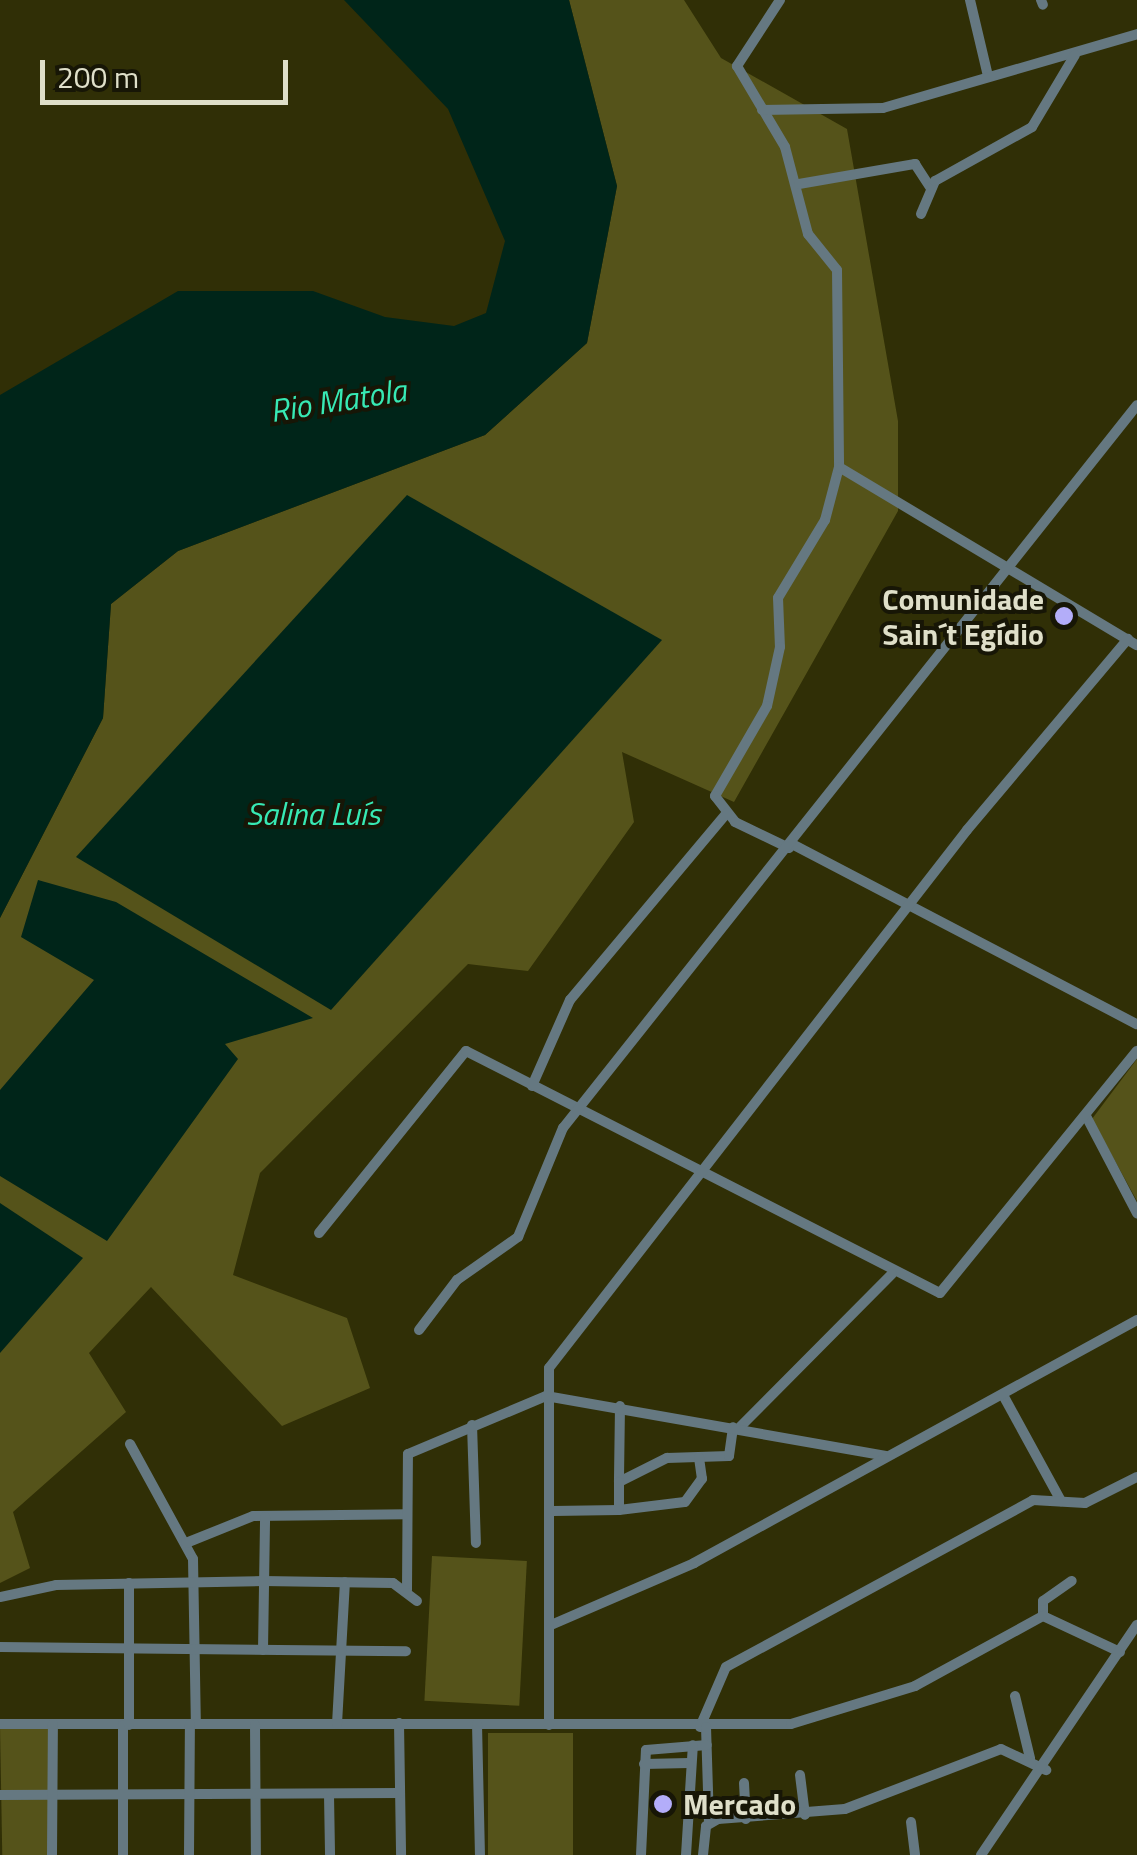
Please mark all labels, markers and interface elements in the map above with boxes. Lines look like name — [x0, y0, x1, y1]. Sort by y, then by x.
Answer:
scale bar — [45, 40, 292, 102]
text: 200 m — [57, 54, 139, 100]
water label: Rio Matola — [267, 370, 409, 430]
place label: Comunidade Sain´t Egídio — [882, 581, 1044, 652]
marker: Comunidade Sain´t Egídio — [1053, 605, 1075, 627]
water label: Salina Luís — [246, 794, 380, 832]
place label: Mercado — [683, 1786, 796, 1822]
marker: Mercado — [652, 1793, 674, 1815]

